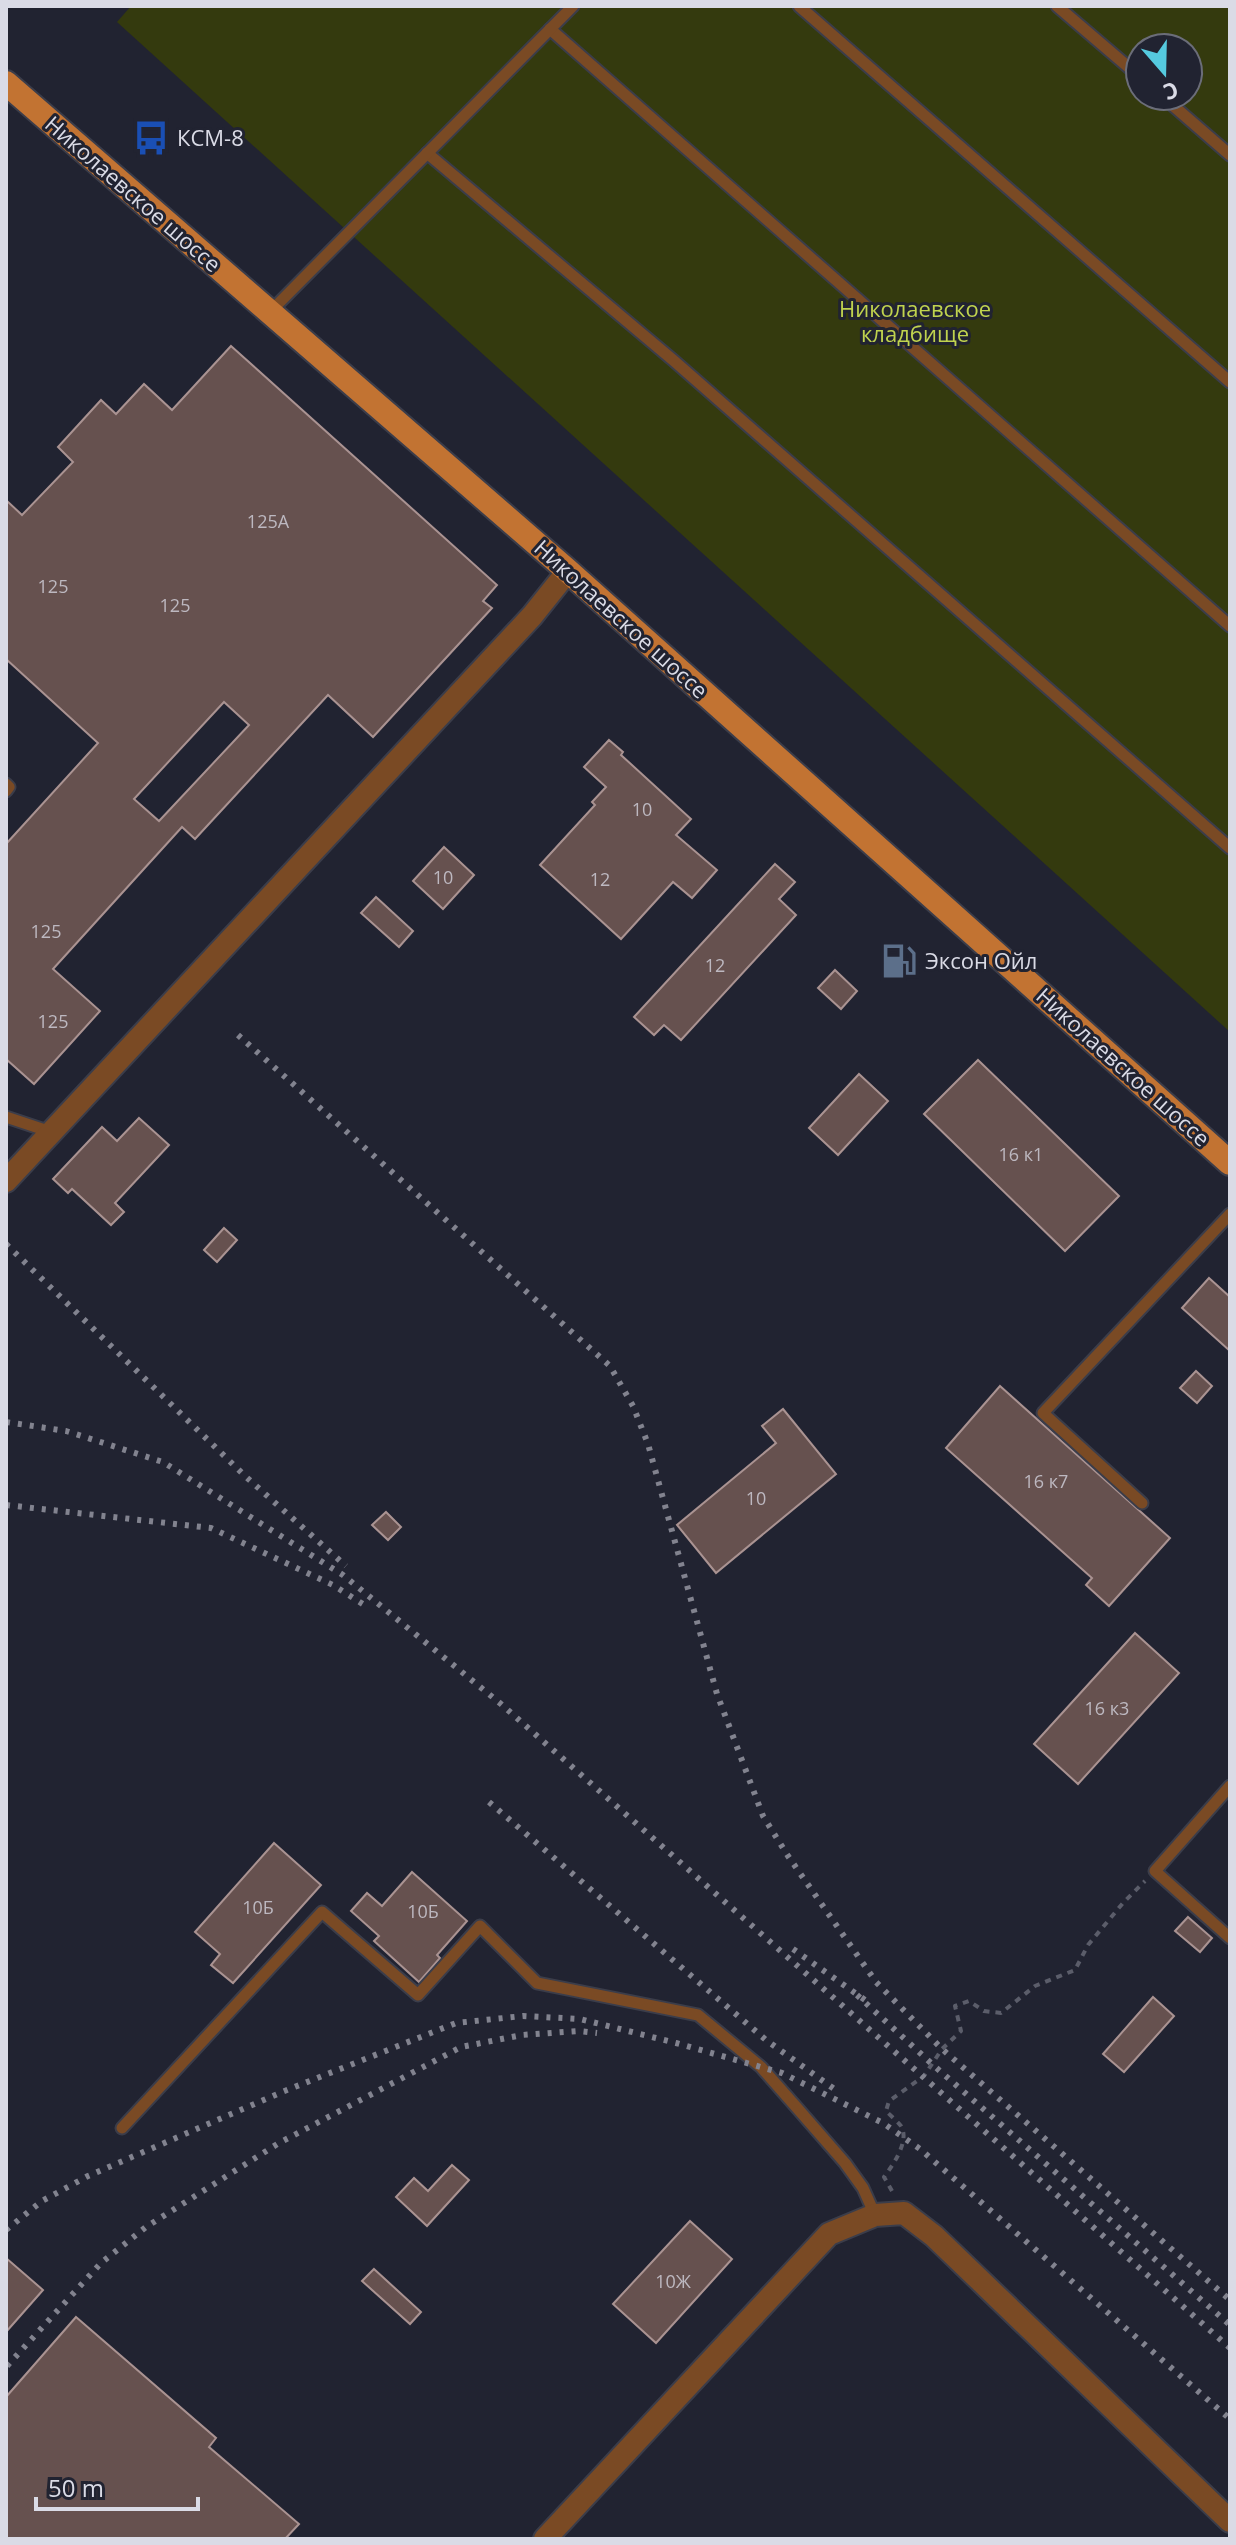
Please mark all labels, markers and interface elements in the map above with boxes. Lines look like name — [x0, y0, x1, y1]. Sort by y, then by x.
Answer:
north arrow — [1124, 32, 1204, 112]
text: С — [1159, 75, 1183, 108]
street label: Николаевское шоссе — [39, 108, 228, 278]
bus stop icon: КСМ-8 — [132, 119, 170, 157]
place label: КСМ-8 — [177, 122, 244, 152]
park label: Николаевское кладбище — [839, 293, 991, 348]
house number: 125А — [247, 509, 290, 533]
street label: Николаевское шоссе — [528, 532, 715, 704]
house number: 125 — [38, 574, 68, 598]
house number: 125 — [160, 593, 190, 617]
house number: 10 — [632, 797, 652, 821]
house number: 10 — [433, 865, 453, 889]
house number: 12 — [590, 867, 610, 891]
house number: 125 — [31, 919, 61, 943]
fuel station icon: Эксон Ойл — [880, 942, 918, 980]
place label: Эксон Ойл — [925, 945, 1037, 975]
house number: 12 — [705, 953, 725, 977]
street label: Николаевское шоссе — [1030, 980, 1217, 1152]
house number: 125 — [38, 1009, 68, 1033]
house number: 16 к1 — [999, 1142, 1043, 1166]
house number: 16 к7 — [1024, 1469, 1068, 1493]
house number: 10 — [746, 1486, 766, 1510]
house number: 16 к3 — [1085, 1696, 1129, 1720]
house number: 10Б — [242, 1895, 274, 1919]
house number: 10Б — [407, 1899, 439, 1923]
house number: 10Ж — [655, 2269, 692, 2293]
scale bar — [36, 2461, 198, 2511]
text: 50 m — [48, 2471, 104, 2504]

